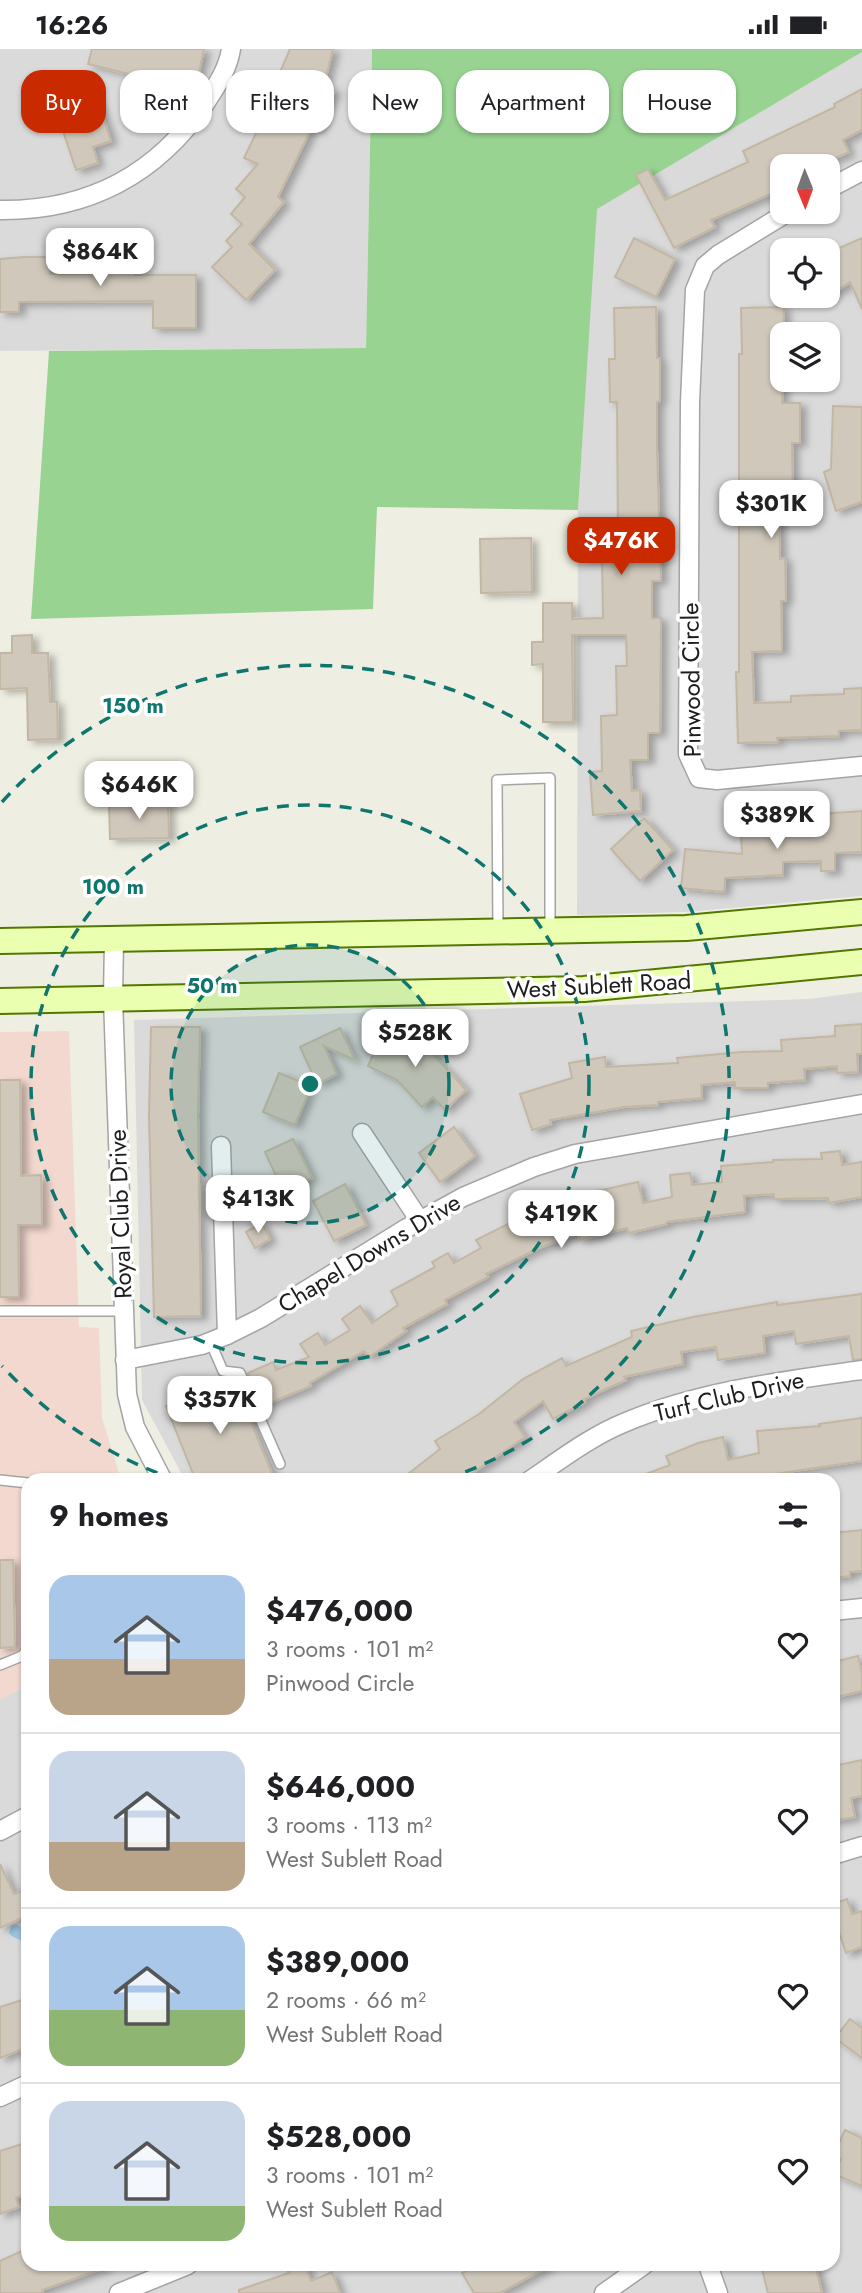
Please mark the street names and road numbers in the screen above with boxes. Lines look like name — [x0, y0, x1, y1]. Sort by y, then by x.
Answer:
street label: Pinwood Circle — [672, 602, 710, 758]
street label: West Sublett Road — [506, 963, 692, 1007]
street label: Royal Club Drive — [100, 1129, 140, 1299]
street label: Chapel Downs Drive — [271, 1185, 467, 1321]
street label: Turf Club Drive — [651, 1362, 807, 1430]

